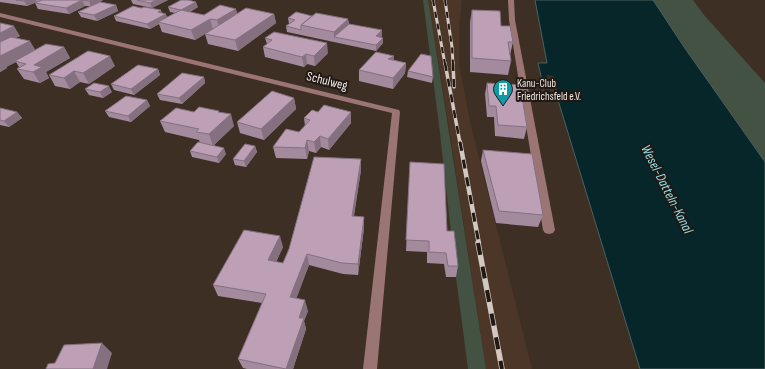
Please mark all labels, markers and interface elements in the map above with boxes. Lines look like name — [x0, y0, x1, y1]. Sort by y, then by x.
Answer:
street label: Schulweg — [305, 68, 349, 94]
place label: Kanu-Club Friedrichsfeld e.V. — [517, 77, 581, 103]
building icon: Kanu-Club Friedrichsfeld e.V. — [492, 78, 514, 106]
water label: Wesel-Datteln-Kanal — [637, 142, 697, 237]

